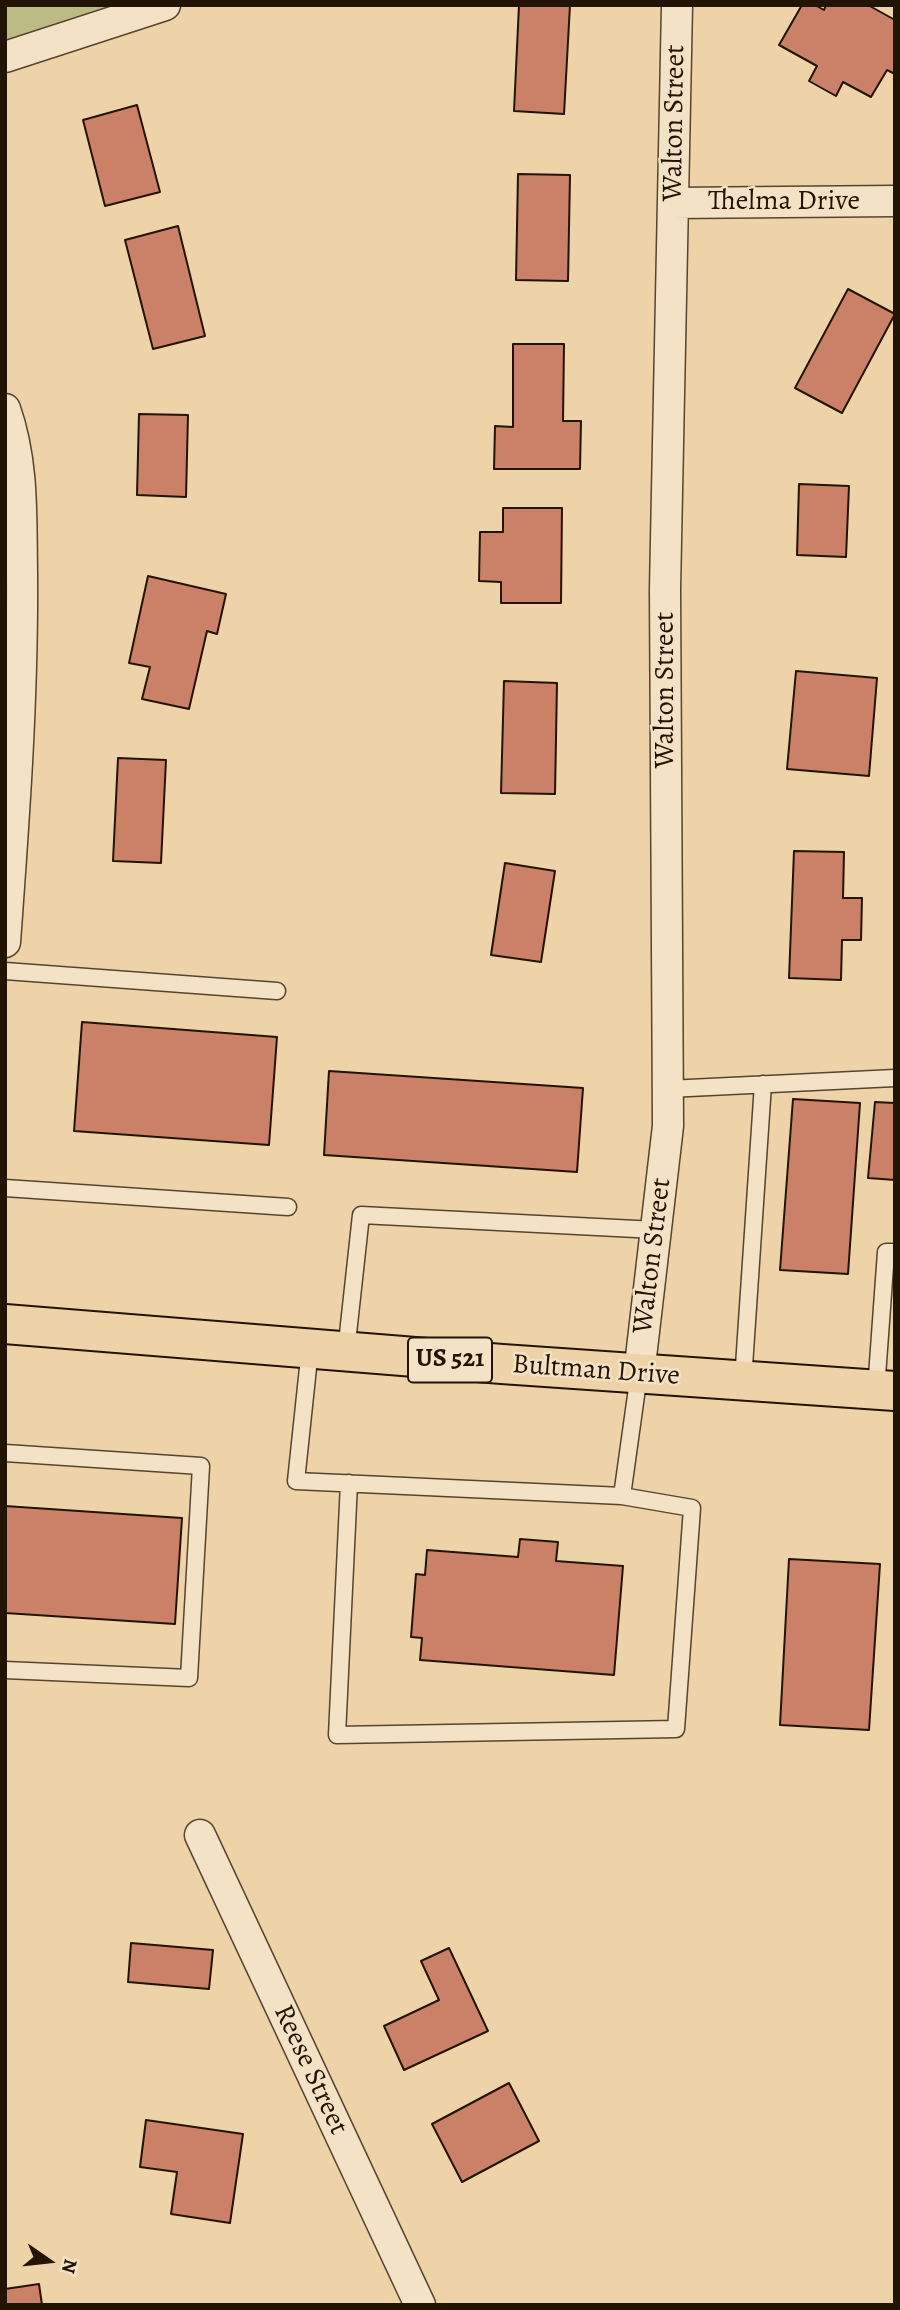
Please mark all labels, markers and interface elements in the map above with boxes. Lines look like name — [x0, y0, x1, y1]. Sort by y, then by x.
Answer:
street label: Walton Street — [657, 44, 693, 202]
street label: Thelma Drive — [708, 185, 860, 219]
street label: Walton Street — [649, 612, 683, 768]
street label: Walton Street — [627, 1176, 679, 1336]
road number: US 521 — [408, 1338, 492, 1382]
street label: Bultman Drive — [511, 1348, 681, 1394]
street label: Reese Street — [265, 2000, 355, 2140]
north arrow — [14, 2226, 84, 2296]
text: N — [55, 2256, 84, 2276]

